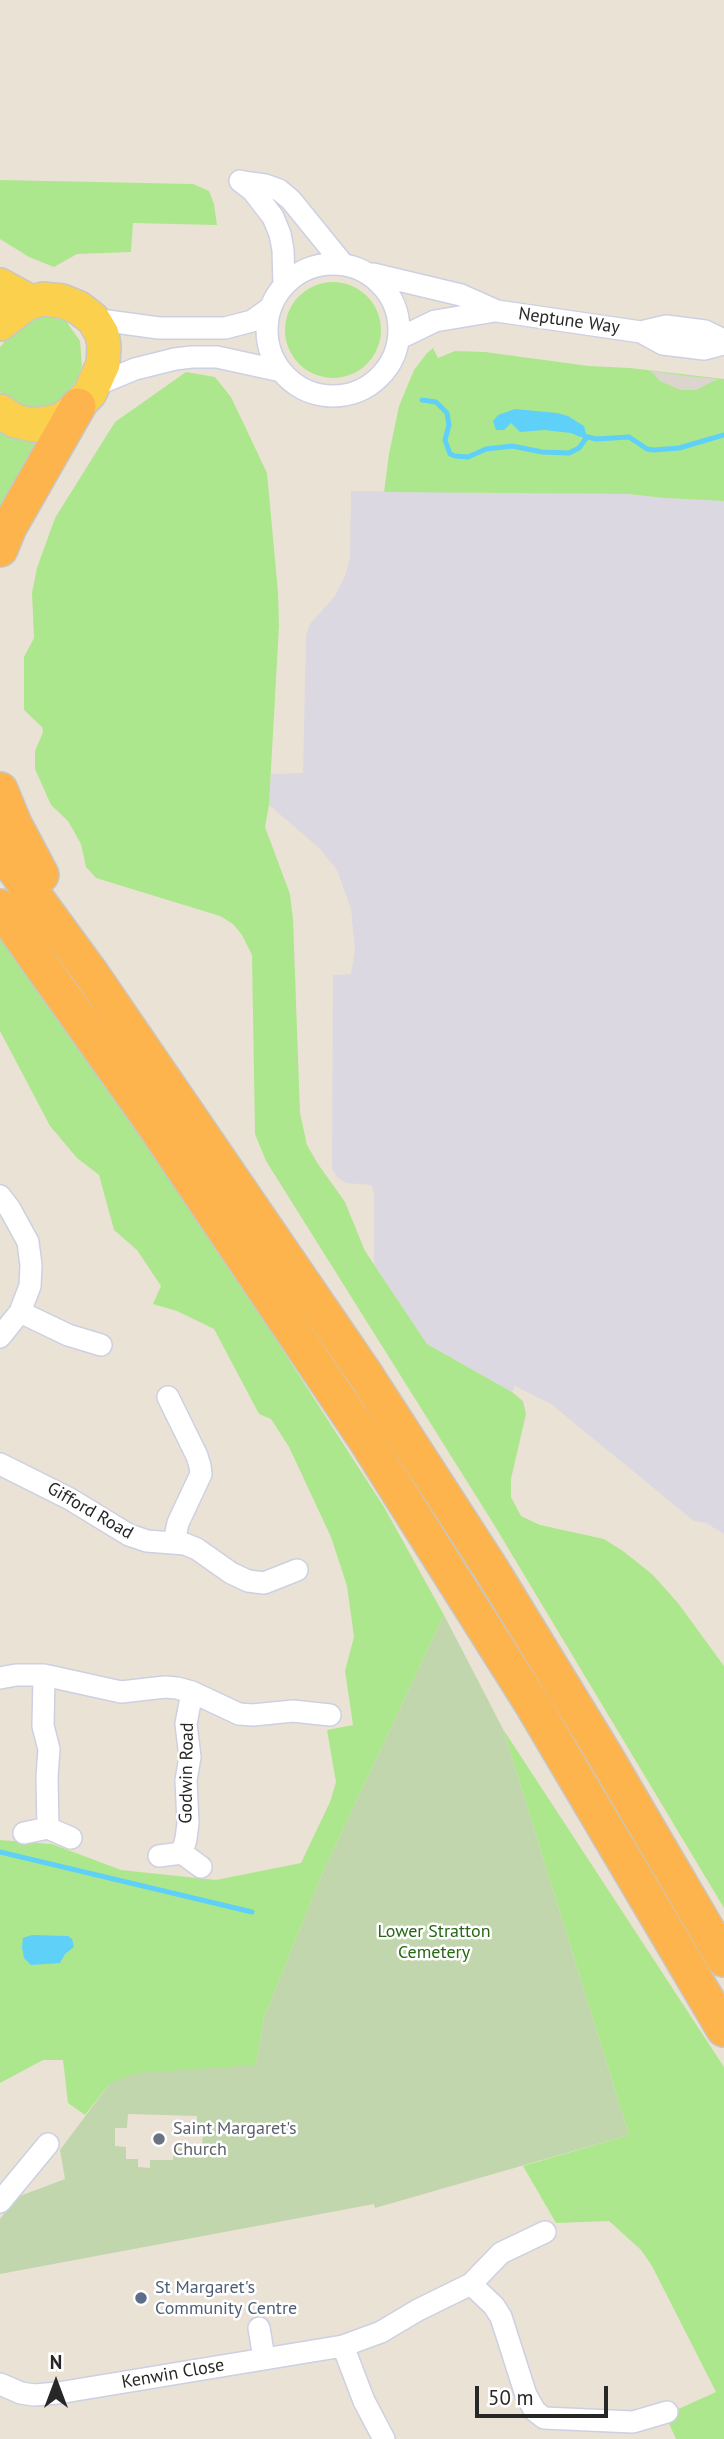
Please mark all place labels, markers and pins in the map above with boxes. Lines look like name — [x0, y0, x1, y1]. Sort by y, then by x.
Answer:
place label: Saint Margaret's Church — [173, 2118, 297, 2160]
marker: Saint Margaret's Church — [151, 2131, 167, 2147]
place label: St Margaret's Community Centre — [155, 2277, 297, 2320]
marker: St Margaret's Community Centre — [133, 2290, 149, 2306]

